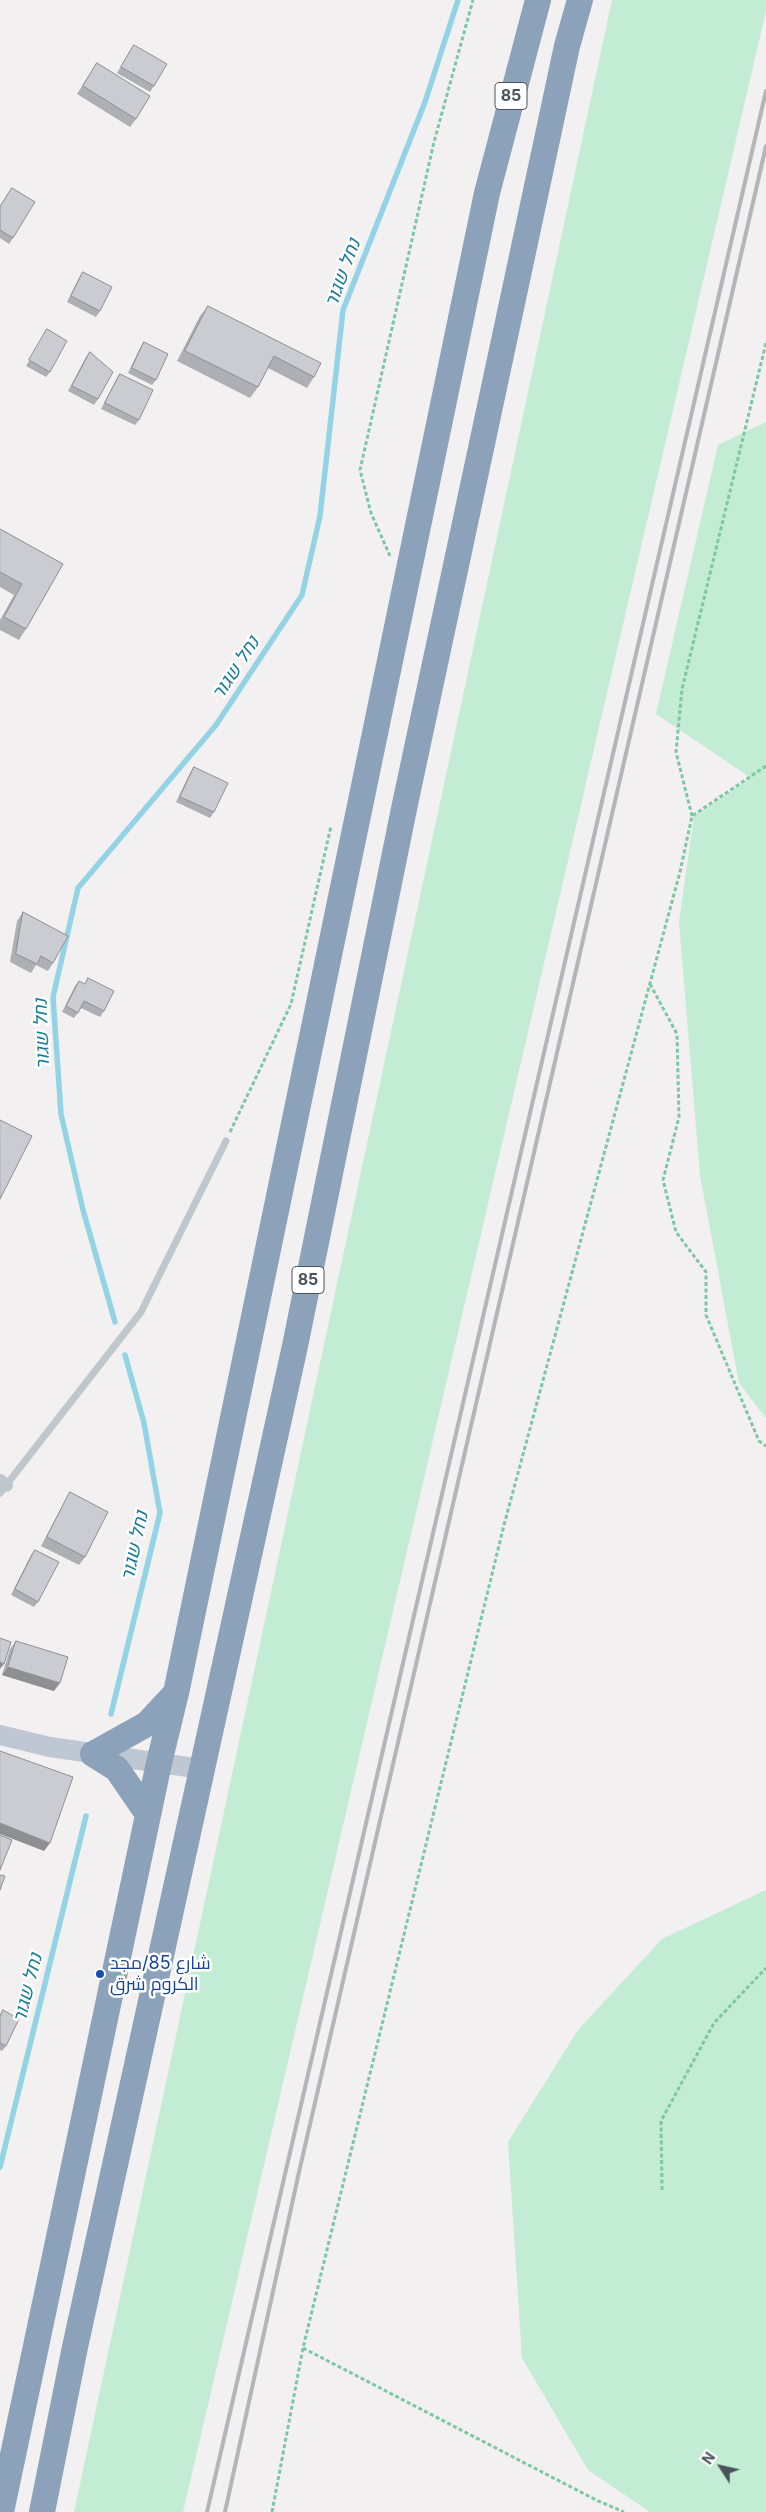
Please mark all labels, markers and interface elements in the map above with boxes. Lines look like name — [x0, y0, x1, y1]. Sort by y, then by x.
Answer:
road number: 85 — [495, 82, 527, 110]
water label: נחל שגור — [320, 236, 366, 310]
water label: נחל שגור — [207, 632, 265, 704]
water label: נחל שגור — [29, 998, 55, 1070]
road number: 85 — [292, 1266, 324, 1294]
water label: נחל שגור — [116, 1509, 154, 1583]
water label: נחל שגור — [8, 1951, 48, 2025]
place label: شارع 85/مجد الكروم شرق — [110, 1953, 211, 1996]
marker: شارع 85/مجد الكروم شرق — [94, 1968, 106, 1980]
north arrow — [696, 2442, 746, 2492]
text: N — [698, 2449, 718, 2467]

